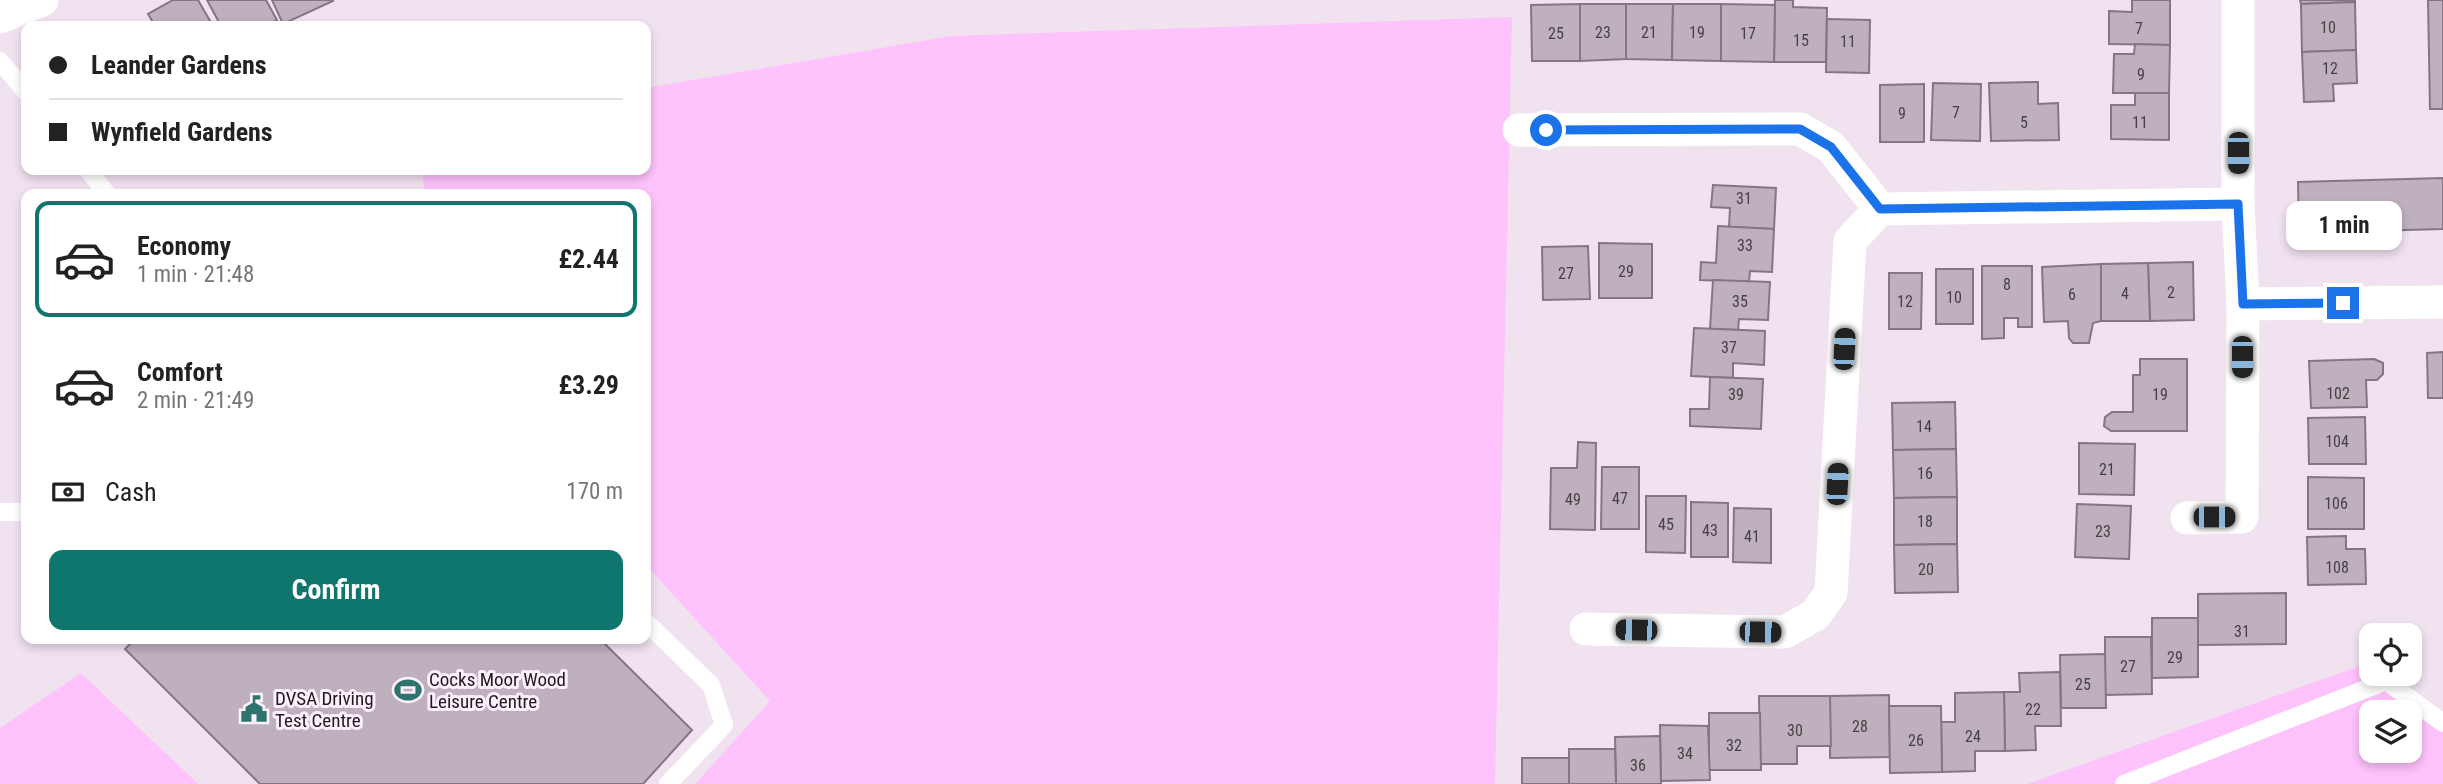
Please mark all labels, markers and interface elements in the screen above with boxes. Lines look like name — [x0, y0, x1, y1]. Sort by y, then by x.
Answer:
house number: 10 — [2320, 18, 2336, 37]
house number: 7 — [2135, 19, 2143, 38]
house number: 23 — [1595, 23, 1611, 42]
house number: 21 — [1641, 23, 1657, 42]
house number: 19 — [1689, 23, 1705, 42]
house number: 25 — [1548, 24, 1564, 43]
house number: 17 — [1740, 24, 1756, 43]
house number: 15 — [1793, 31, 1809, 50]
house number: 11 — [1840, 32, 1856, 51]
text: Leander Gardens — [91, 50, 267, 80]
house number: 12 — [2322, 59, 2338, 78]
house number: 9 — [2137, 65, 2145, 84]
house number: 7 — [1952, 103, 1960, 122]
house number: 9 — [1898, 104, 1906, 123]
house number: 5 — [2020, 113, 2028, 132]
house number: 11 — [2132, 113, 2148, 132]
route start — [1530, 114, 1562, 146]
text: Wynfield Gardens — [91, 117, 273, 147]
car — [2228, 132, 2249, 174]
house number: 31 — [1736, 189, 1752, 208]
callout: 1 min — [2285, 202, 2401, 250]
text: 1 min — [2318, 212, 2370, 239]
icon: car — [53, 228, 116, 291]
text: Economy — [137, 231, 231, 261]
house number: 33 — [1737, 236, 1753, 255]
text: £2.44 — [558, 244, 619, 274]
text: 1 min · 21:48 — [137, 261, 254, 288]
house number: 29 — [1618, 262, 1634, 281]
house number: 27 — [1558, 264, 1574, 283]
house number: 8 — [2003, 275, 2011, 294]
house number: 2 — [2167, 283, 2175, 302]
house number: 4 — [2121, 284, 2129, 303]
house number: 6 — [2068, 285, 2076, 304]
route end — [2327, 287, 2359, 319]
house number: 10 — [1946, 288, 1962, 307]
house number: 35 — [1732, 292, 1748, 311]
house number: 12 — [1897, 292, 1913, 311]
car — [1833, 327, 1856, 371]
car — [2232, 336, 2253, 378]
house number: 37 — [1721, 338, 1737, 357]
icon: car — [53, 354, 116, 417]
text: Comfort — [137, 357, 223, 387]
text: £3.29 — [558, 370, 619, 400]
house number: 102 — [2326, 384, 2350, 403]
house number: 39 — [1728, 385, 1744, 404]
house number: 19 — [2152, 385, 2168, 404]
text: 2 min · 21:49 — [137, 387, 254, 414]
house number: 14 — [1916, 417, 1932, 436]
house number: 104 — [2325, 432, 2349, 451]
house number: 21 — [2099, 460, 2115, 479]
car — [1826, 462, 1849, 506]
house number: 16 — [1917, 464, 1933, 483]
icon: cash — [49, 473, 87, 511]
text: Cash — [105, 477, 157, 507]
text: 170 m — [566, 478, 623, 505]
house number: 47 — [1612, 489, 1628, 508]
house number: 49 — [1565, 490, 1581, 509]
house number: 106 — [2324, 494, 2348, 513]
car — [2194, 507, 2236, 528]
house number: 18 — [1917, 512, 1933, 531]
house number: 45 — [1658, 515, 1674, 534]
house number: 43 — [1702, 521, 1718, 540]
house number: 23 — [2095, 522, 2111, 541]
house number: 41 — [1744, 527, 1760, 546]
button: Confirm — [49, 550, 623, 630]
house number: 108 — [2325, 558, 2349, 577]
house number: 20 — [1918, 560, 1934, 579]
car — [1615, 619, 1658, 641]
car — [1739, 621, 1782, 643]
house number: 31 — [2234, 622, 2250, 641]
map controls — [2359, 623, 2422, 763]
button: locate — [2359, 623, 2422, 686]
house number: 29 — [2167, 648, 2183, 667]
house number: 27 — [2120, 657, 2136, 676]
place label: Cocks Moor Wood Leisure Centre — [429, 668, 566, 713]
sports icon: Cocks Moor Wood Leisure Centre — [393, 675, 423, 705]
house number: 25 — [2075, 675, 2091, 694]
place label: DVSA Driving Test Centre — [275, 687, 374, 732]
public building icon: DVSA Driving Test Centre — [239, 694, 269, 724]
house number: 22 — [2025, 700, 2041, 719]
button: layers — [2359, 700, 2422, 763]
house number: 28 — [1852, 717, 1868, 736]
house number: 30 — [1787, 721, 1803, 740]
house number: 24 — [1965, 727, 1981, 746]
house number: 26 — [1908, 731, 1924, 750]
house number: 32 — [1726, 736, 1742, 755]
house number: 34 — [1677, 744, 1693, 763]
house number: 36 — [1630, 756, 1646, 775]

